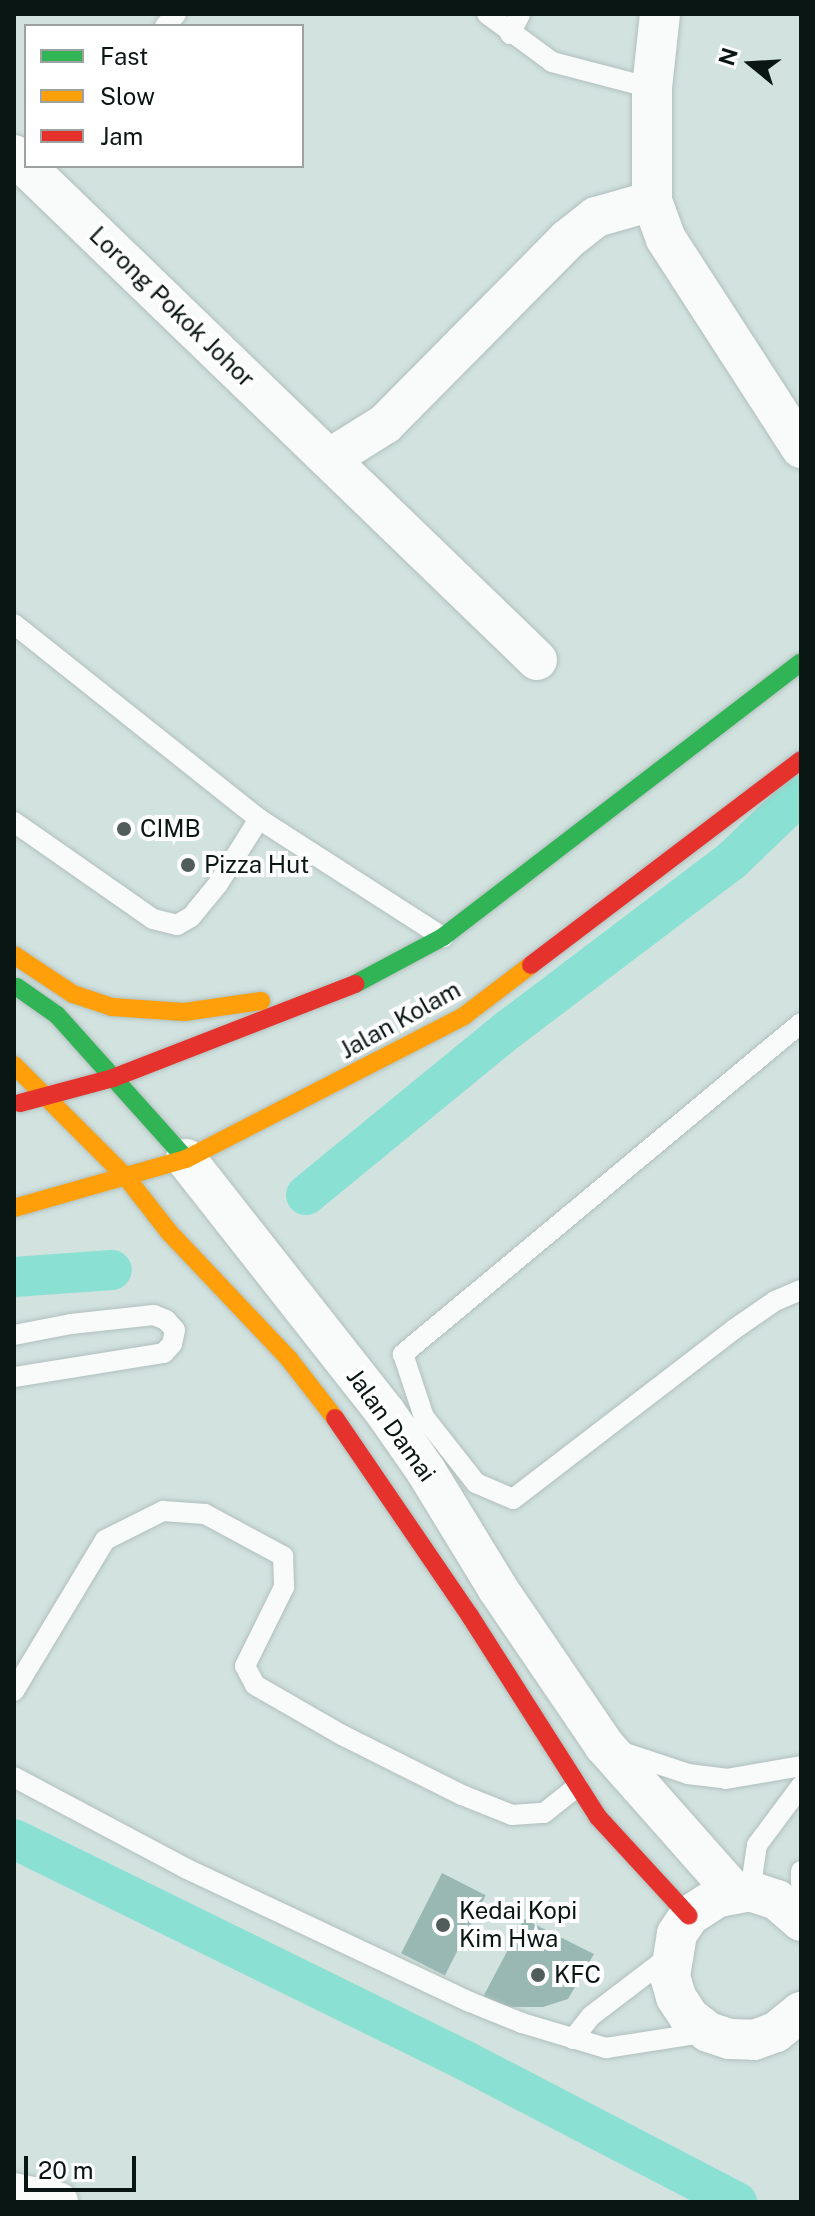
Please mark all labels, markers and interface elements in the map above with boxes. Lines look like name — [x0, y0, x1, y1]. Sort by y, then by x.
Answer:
legend — [24, 24, 304, 168]
north arrow — [711, 24, 791, 104]
text: Fast — [100, 42, 148, 70]
text: N — [713, 44, 743, 69]
text: Slow — [100, 82, 155, 110]
text: Jam — [100, 122, 143, 150]
street label: Lorong Pokok Johor — [83, 221, 261, 393]
place label: CIMB — [140, 815, 201, 843]
marker: CIMB — [115, 820, 133, 838]
place label: Pizza Hut — [204, 851, 309, 879]
marker: Pizza Hut — [179, 856, 197, 874]
street label: Jalan Kolam — [335, 975, 465, 1065]
street label: Jalan Damai — [340, 1363, 442, 1487]
place label: Kedai Kopi Kim Hwa — [459, 1897, 577, 1953]
marker: Kedai Kopi Kim Hwa — [434, 1916, 452, 1934]
place label: KFC — [554, 1961, 601, 1989]
marker: KFC — [529, 1966, 547, 1984]
scale bar — [28, 2140, 140, 2190]
text: 20 m — [38, 2156, 94, 2184]

